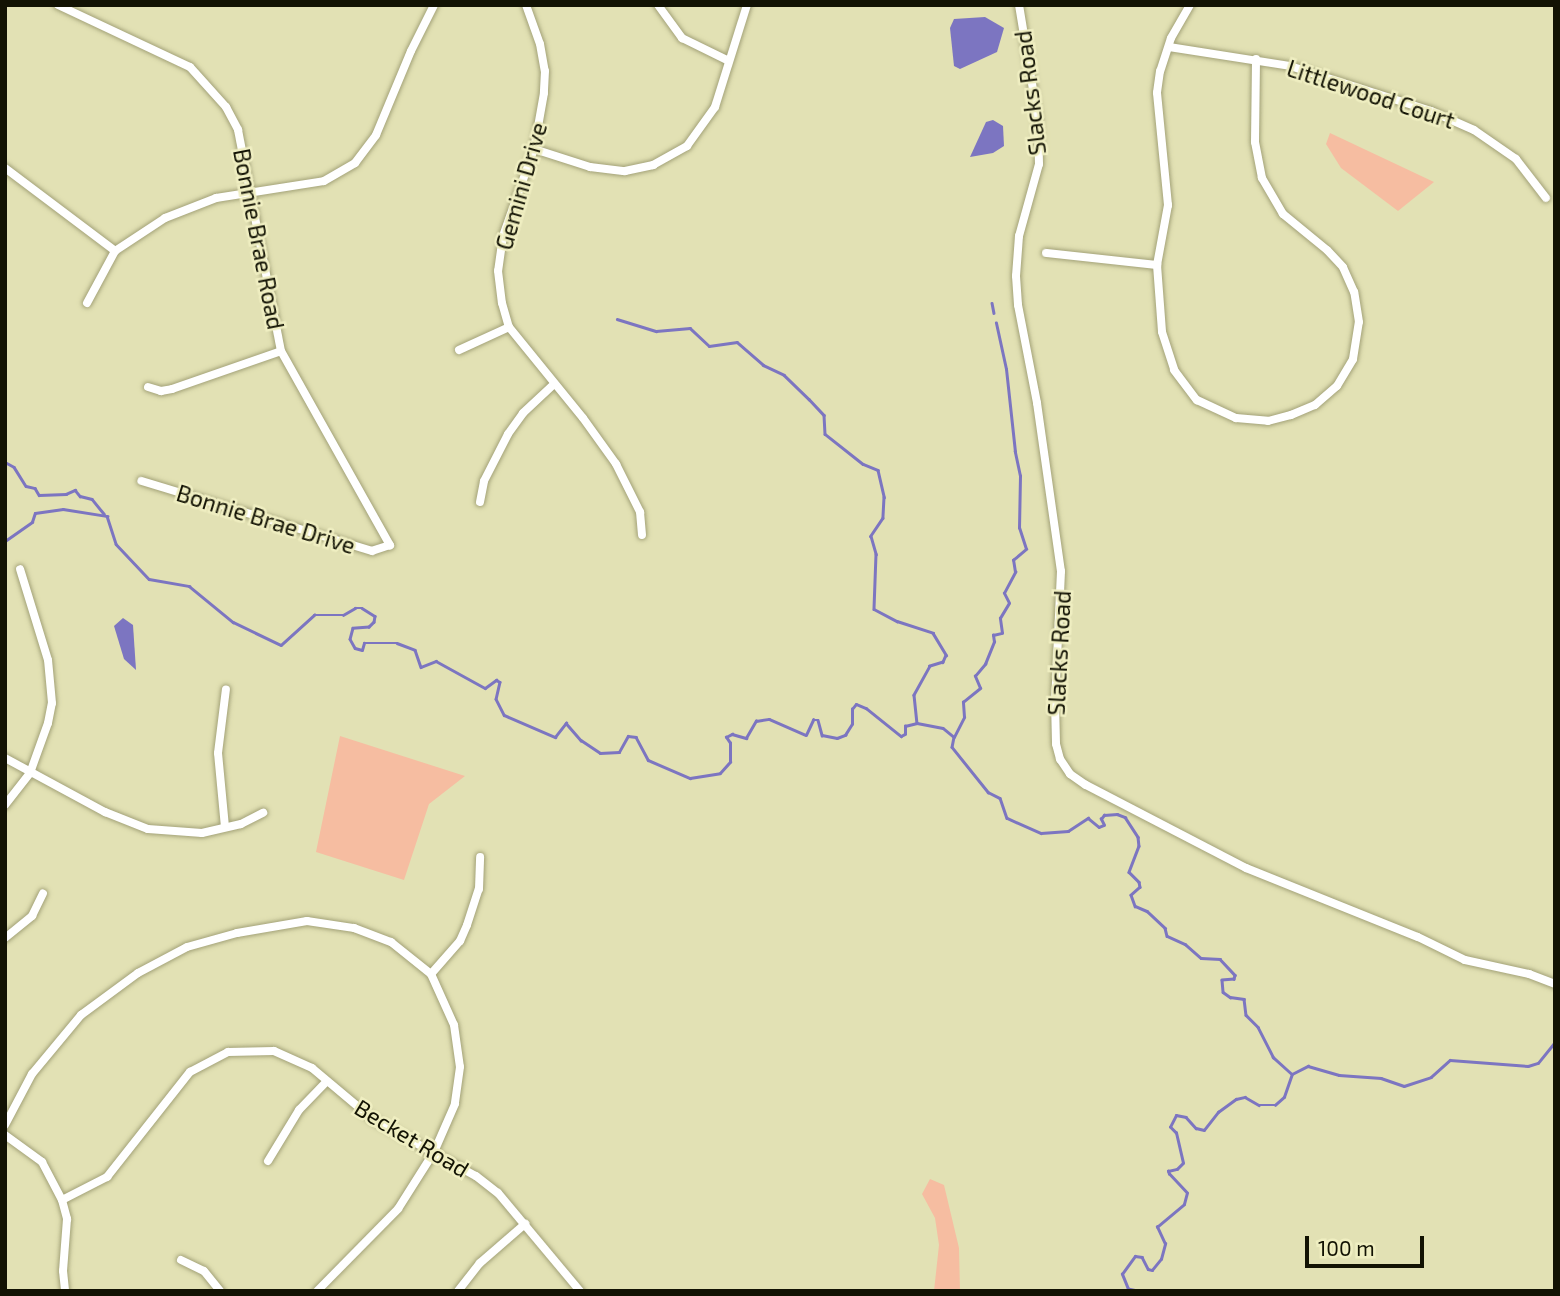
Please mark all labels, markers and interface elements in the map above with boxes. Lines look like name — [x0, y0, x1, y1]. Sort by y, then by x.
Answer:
street label: Slacks Road — [1009, 29, 1051, 157]
street label: Littlewood Court — [1284, 54, 1458, 134]
street label: Gemini Drive — [490, 119, 552, 253]
street label: Bonnie Brae Road — [228, 146, 290, 332]
street label: Bonnie Brae Drive — [173, 479, 359, 559]
street label: Slacks Road — [1042, 590, 1076, 716]
street label: Becket Road — [350, 1093, 474, 1183]
scale bar — [1308, 1222, 1427, 1266]
text: 100 m — [1318, 1235, 1375, 1260]

